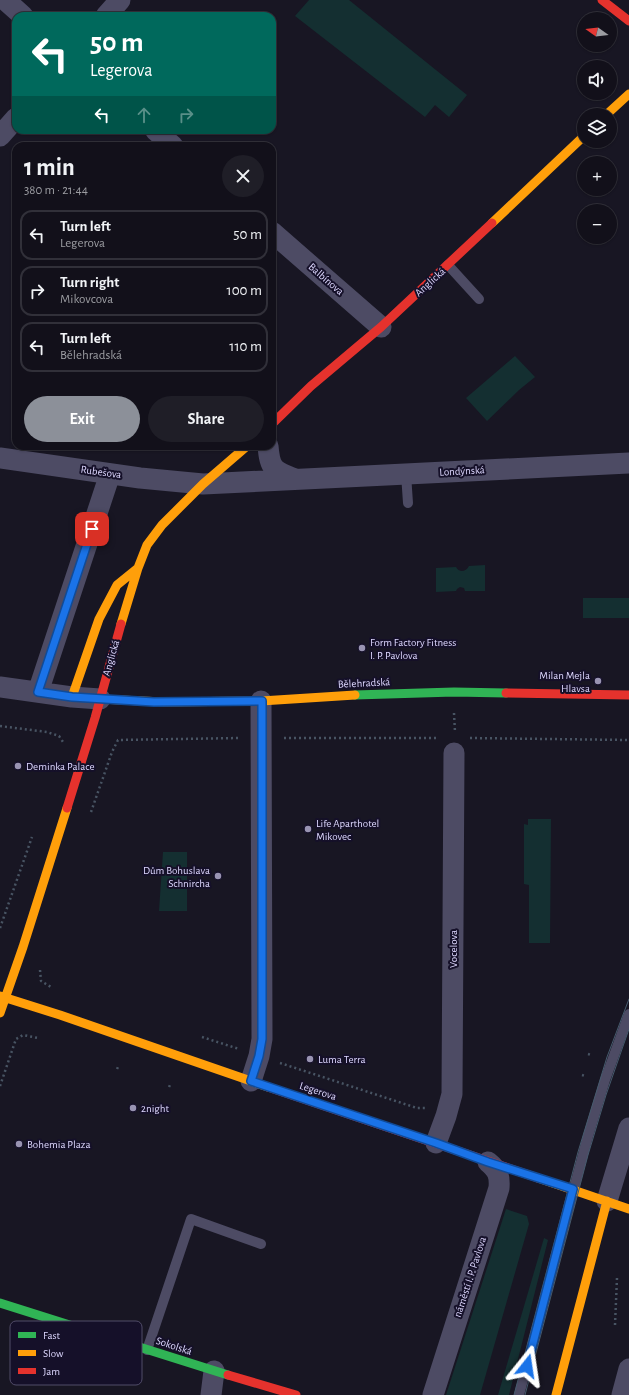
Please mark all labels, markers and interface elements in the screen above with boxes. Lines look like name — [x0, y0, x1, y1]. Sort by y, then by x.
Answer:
north arrow — [577, 12, 617, 52]
map controls — [577, 12, 617, 244]
icon: left — [24, 28, 76, 80]
text: 50 m — [90, 29, 144, 57]
button: sound — [577, 60, 617, 100]
text: Legerova — [90, 62, 152, 80]
icon: left — [91, 104, 113, 126]
icon: ahead — [133, 104, 155, 126]
icon: right — [175, 104, 197, 126]
button: layers — [577, 108, 617, 148]
button: close — [222, 155, 264, 197]
text: 1 min — [24, 156, 75, 180]
button: + — [577, 156, 617, 196]
text: 380 m · 21:44 — [24, 184, 88, 197]
button: − — [577, 204, 617, 244]
text: Turn left — [60, 219, 111, 234]
icon: left — [26, 224, 48, 246]
text: 50 m — [233, 227, 262, 242]
text: Legerova — [60, 237, 105, 250]
street label: Balbínova — [306, 261, 346, 297]
street label: Anglická — [413, 266, 447, 298]
text: Turn right — [60, 275, 119, 290]
icon: right — [26, 280, 48, 302]
text: 100 m — [227, 283, 262, 298]
text: Mikovcova — [60, 293, 113, 306]
text: Turn left — [60, 331, 111, 346]
icon: left — [26, 336, 48, 358]
text: 110 m — [229, 339, 262, 354]
text: Bělehradská — [60, 349, 122, 362]
button: Exit — [24, 396, 140, 442]
button: Share — [148, 396, 264, 442]
street label: Rubešova — [80, 464, 122, 480]
street label: Londýnská — [439, 464, 485, 478]
pin — [75, 512, 109, 546]
icon: arrive — [81, 518, 103, 540]
place label: Form Factory Fitness I. P. Pavlova — [370, 637, 456, 661]
street label: Anglická — [101, 639, 121, 677]
marker: Form Factory Fitness I. P. Pavlova — [357, 643, 367, 653]
place label: Milan Mejla Hlavsa — [539, 670, 590, 694]
street label: Bělehradská — [338, 676, 390, 690]
marker: Milan Mejla Hlavsa — [593, 676, 603, 686]
marker: Deminka Palace — [13, 761, 23, 771]
place label: Deminka Palace — [26, 761, 95, 772]
place label: Life Aparthotel Mikovec — [316, 818, 379, 842]
marker: Life Aparthotel Mikovec — [303, 824, 313, 834]
place label: Dům Bohuslava Schnircha — [143, 865, 210, 889]
marker: Dům Bohuslava Schnircha — [213, 871, 223, 881]
street label: Vocelova — [448, 930, 459, 968]
marker: Luma Terra — [305, 1054, 315, 1064]
place label: Luma Terra — [318, 1054, 366, 1065]
street label: Legerova — [298, 1080, 338, 1102]
marker: 2night — [128, 1103, 138, 1113]
place label: 2night — [141, 1103, 169, 1114]
marker: Bohemia Plaza — [14, 1139, 24, 1149]
place label: Bohemia Plaza — [27, 1139, 90, 1150]
street label: náměstí I. P. Pavlova — [452, 1235, 488, 1319]
legend — [10, 1321, 142, 1385]
text: Fast — [43, 1330, 61, 1341]
street label: Sokolská — [155, 1335, 193, 1357]
position arrow — [506, 1345, 548, 1387]
text: Slow — [43, 1348, 64, 1359]
text: Jam — [43, 1366, 60, 1377]

